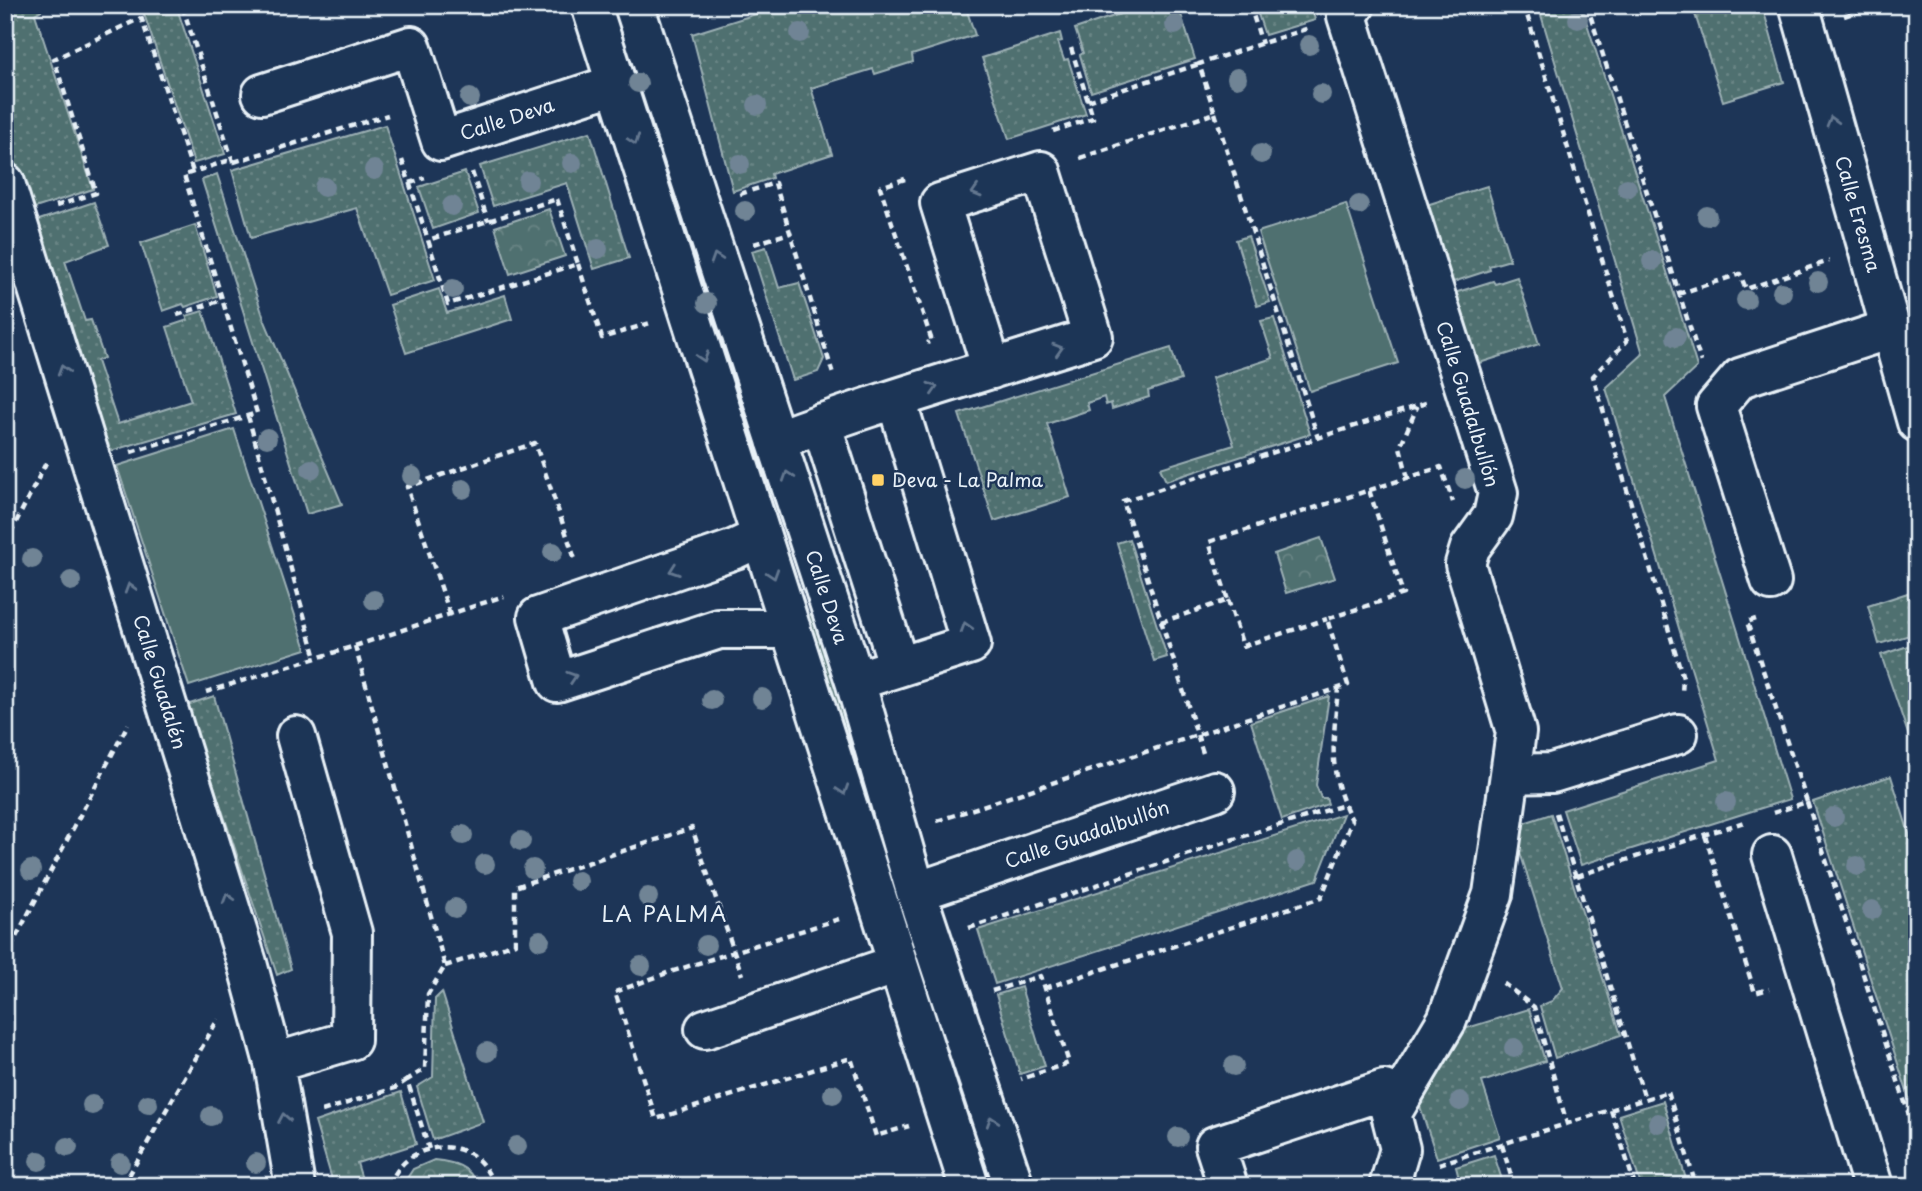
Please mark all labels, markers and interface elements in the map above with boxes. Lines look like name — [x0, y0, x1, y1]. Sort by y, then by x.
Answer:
street label: Calle Deva — [456, 90, 558, 146]
one-way arrow — [1825, 115, 1840, 127]
one-way arrow — [626, 134, 640, 146]
street label: Calle Eresma — [1829, 152, 1889, 275]
one-way arrow — [970, 183, 982, 198]
one-way arrow — [710, 253, 724, 265]
street label: Calle Guadalbullón — [1430, 317, 1508, 490]
one-way arrow — [1051, 342, 1063, 357]
one-way arrow — [695, 350, 709, 363]
one-way arrow — [57, 365, 72, 377]
one-way arrow — [927, 381, 939, 396]
place label: Deva - La Palma — [892, 465, 1043, 493]
one-way arrow — [781, 471, 796, 483]
marker: Deva - La Palma — [870, 472, 886, 488]
street label: Calle Deva — [800, 546, 856, 648]
one-way arrow — [669, 562, 681, 576]
one-way arrow — [765, 567, 779, 579]
one-way arrow — [124, 582, 139, 594]
street label: Calle Guadalén — [127, 611, 195, 752]
one-way arrow — [960, 621, 974, 634]
one-way arrow — [565, 671, 577, 685]
one-way arrow — [834, 784, 849, 796]
street label: Calle Guadalbullón — [1001, 792, 1173, 874]
one-way arrow — [221, 893, 236, 905]
district label: LA PALMA — [602, 897, 728, 929]
one-way arrow — [277, 1113, 292, 1124]
one-way arrow — [986, 1115, 1000, 1128]

